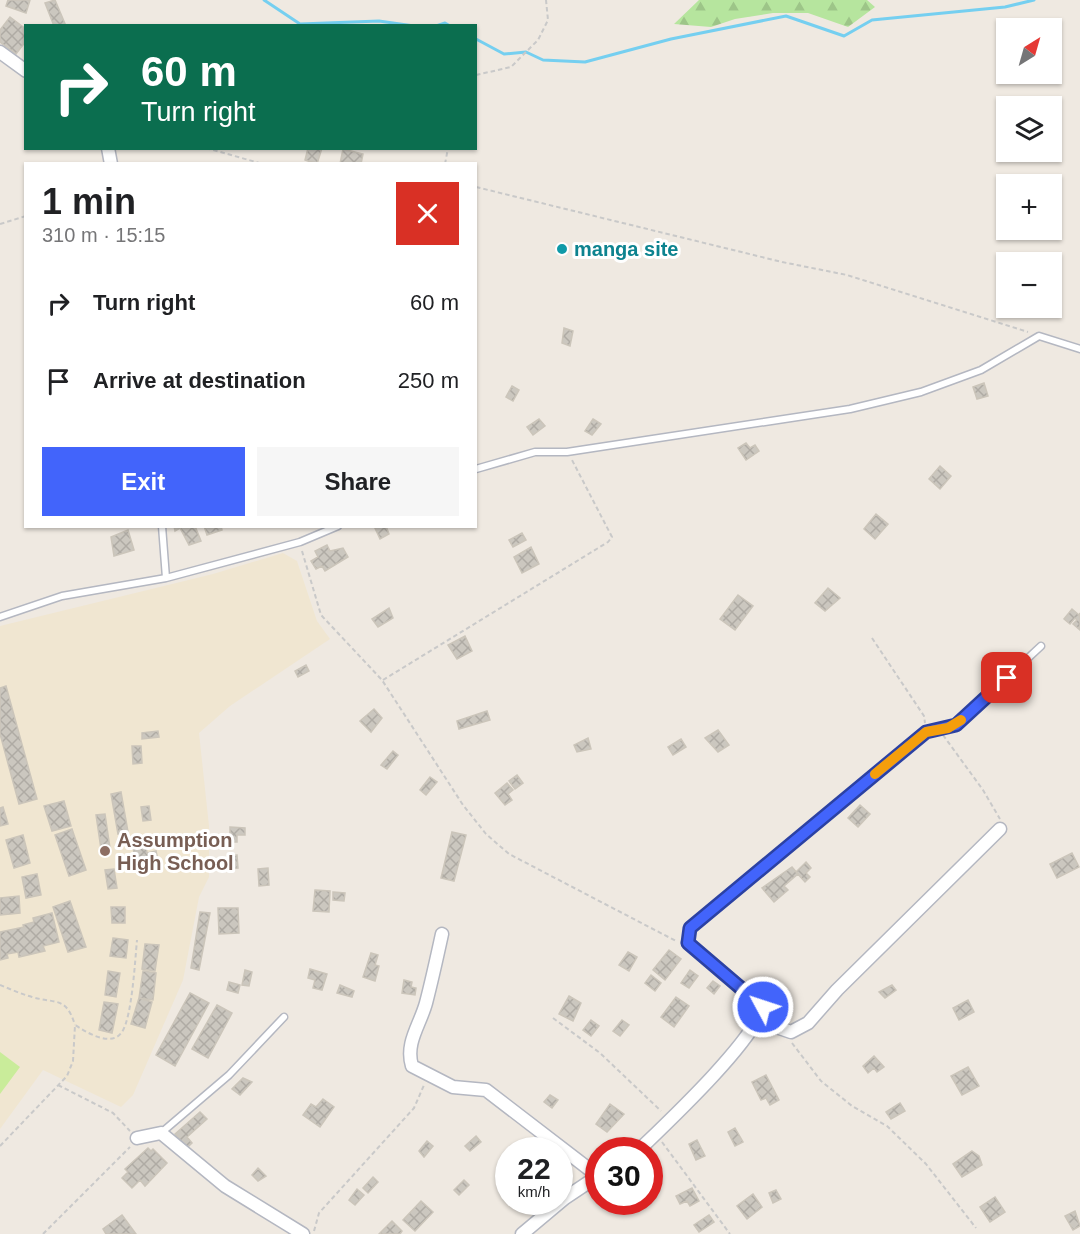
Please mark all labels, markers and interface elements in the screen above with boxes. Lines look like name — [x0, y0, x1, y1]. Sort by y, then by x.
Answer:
north arrow — [996, 18, 1062, 84]
map controls — [996, 18, 1062, 318]
icon: right — [42, 48, 120, 126]
text: 60 m — [141, 48, 237, 95]
button: layers — [996, 96, 1062, 162]
text: Turn right — [141, 97, 256, 127]
button: + — [996, 174, 1062, 240]
text: 1 min — [42, 181, 136, 222]
button: close — [396, 182, 459, 245]
text: 310 m · 15:15 — [42, 224, 165, 246]
place label: manga site — [574, 238, 678, 260]
marker: manga site — [555, 242, 569, 256]
button: − — [996, 252, 1062, 318]
icon: right — [42, 287, 75, 320]
text: Turn right — [93, 290, 195, 315]
text: 60 m — [410, 290, 459, 315]
icon: arrive — [42, 365, 75, 398]
text: Arrive at destination — [93, 368, 306, 393]
text: 250 m — [398, 368, 459, 393]
button: Exit — [42, 447, 245, 516]
button: Share — [257, 447, 459, 516]
pin — [981, 652, 1032, 703]
icon: arrive — [990, 661, 1023, 694]
place label: Assumption High School — [117, 829, 234, 874]
marker: Assumption High School — [98, 844, 112, 858]
position arrow — [731, 975, 795, 1039]
speed limit sign: 30 — [585, 1137, 663, 1215]
text: 22 — [517, 1152, 551, 1185]
text: km/h — [518, 1183, 550, 1200]

